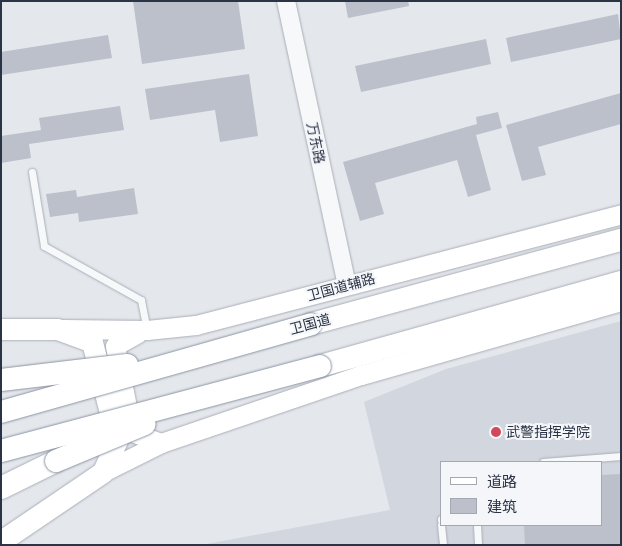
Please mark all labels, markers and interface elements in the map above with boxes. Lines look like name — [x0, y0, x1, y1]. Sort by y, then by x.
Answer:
street label: 万东路 — [303, 121, 329, 165]
street label: 卫国道辅路 — [305, 270, 377, 304]
street label: 卫国道 — [288, 310, 332, 338]
place label: 武警指挥学院 — [506, 424, 590, 440]
marker: 武警指挥学院 — [490, 426, 502, 438]
legend — [440, 461, 602, 526]
text: 道路 — [487, 473, 517, 491]
text: 建筑 — [487, 498, 517, 516]

